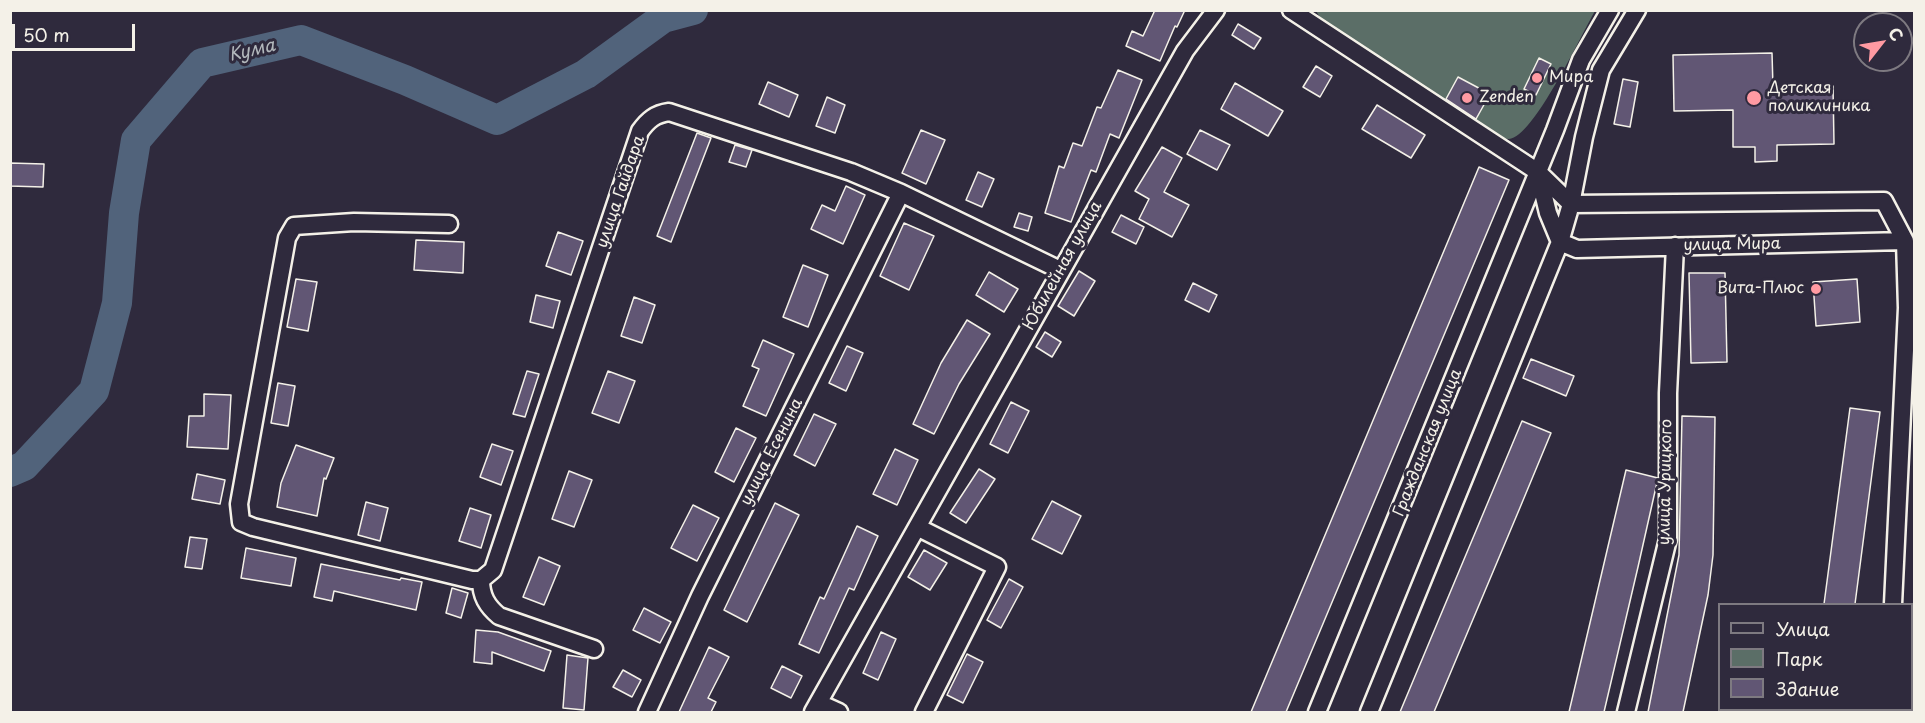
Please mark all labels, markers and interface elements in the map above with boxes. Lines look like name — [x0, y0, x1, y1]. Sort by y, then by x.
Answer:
scale bar — [15, 12, 138, 50]
north arrow — [1853, 12, 1913, 72]
text: 50 m — [23, 21, 70, 48]
text: С — [1883, 22, 1910, 45]
water label: Кума — [227, 35, 277, 67]
place label: Мира — [1549, 68, 1593, 88]
marker: Мира — [1530, 71, 1544, 85]
place label: Детская поликлиника — [1768, 79, 1870, 117]
place label: Zenden — [1479, 88, 1534, 108]
marker: Детская поликлиника — [1745, 89, 1763, 107]
marker: Zenden — [1460, 91, 1474, 105]
street label: улица Гайдара — [593, 133, 649, 251]
street label: Юбилейная улица — [1020, 198, 1106, 334]
street label: улица Мира — [1683, 235, 1781, 255]
place label: Вита-Плюс — [1717, 279, 1804, 299]
marker: Вита-Плюс — [1809, 282, 1823, 296]
street label: Гражданская улица — [1390, 366, 1466, 520]
street label: улица Есенина — [737, 395, 807, 509]
street label: улица Урицкого — [1655, 419, 1677, 545]
legend — [1718, 603, 1913, 711]
text: Улица — [1776, 615, 1830, 642]
text: Парк — [1776, 645, 1822, 672]
text: Здание — [1776, 675, 1839, 702]

